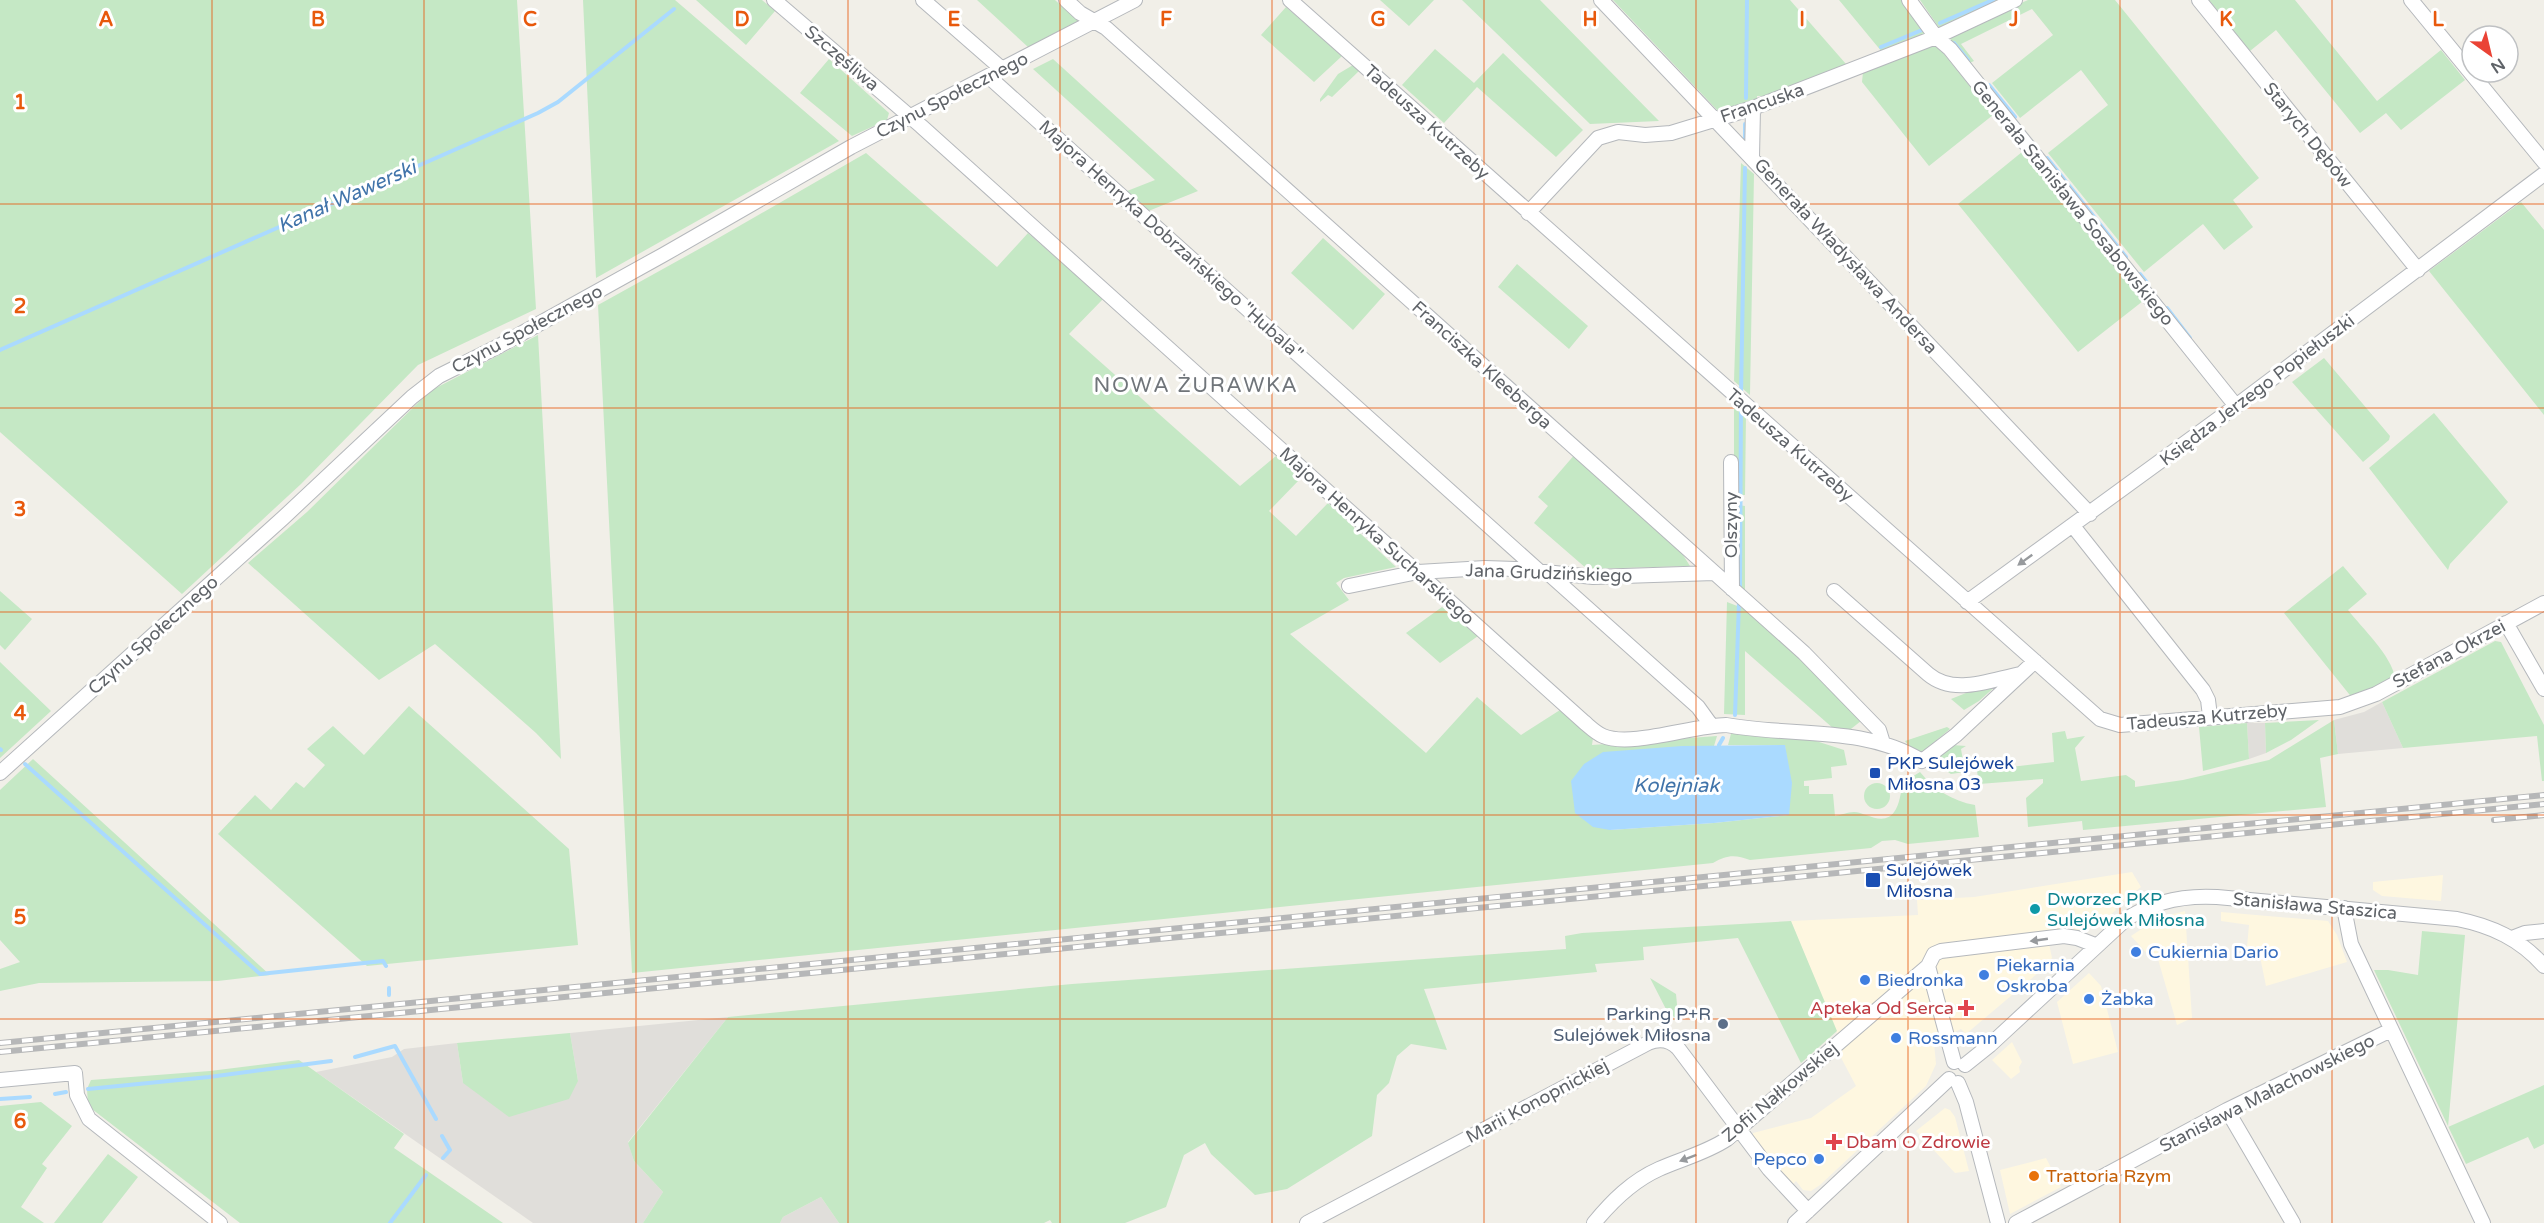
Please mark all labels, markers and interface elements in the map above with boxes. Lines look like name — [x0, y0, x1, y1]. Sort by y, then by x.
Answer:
text: A — [99, 8, 114, 32]
text: B — [311, 8, 325, 32]
text: C — [523, 8, 537, 32]
text: D — [734, 8, 750, 32]
text: E — [948, 8, 961, 32]
text: F — [1160, 8, 1172, 32]
text: G — [1370, 8, 1386, 32]
text: H — [1582, 8, 1598, 32]
text: I — [1799, 8, 1805, 32]
text: J — [2008, 8, 2019, 32]
text: K — [2219, 8, 2233, 32]
text: L — [2432, 8, 2444, 32]
street label: Szczęśliwa — [800, 20, 884, 96]
north arrow — [2460, 24, 2520, 84]
street label: Czynu Społecznego — [872, 47, 1032, 143]
text: N — [2487, 54, 2509, 77]
street label: Tadeusza Kutrzeby — [1360, 60, 1495, 184]
street label: Generała Stanisława Sosabowskiego — [1967, 76, 2179, 330]
street label: Francuska — [1717, 78, 1807, 128]
street label: Starych Dębów — [2259, 78, 2357, 192]
text: 1 — [14, 91, 26, 115]
street label: Majora Henryka Dobrzańskiego "Hubala" — [1034, 115, 1308, 365]
water label: Kanał Wawerski — [274, 154, 423, 238]
street label: Generała Władysława Andersa — [1750, 154, 1942, 358]
street label: Czynu Społecznego — [448, 280, 606, 378]
text: 2 — [14, 295, 26, 319]
street label: Franciszka Kleeberga — [1407, 296, 1557, 434]
street label: Księdza Jerzego Popiełuszki — [2155, 309, 2359, 471]
district label: NOWA ŻURAWKA — [1094, 373, 1298, 398]
street label: Tadeusza Kutrzeby — [1722, 384, 1858, 506]
street label: Majora Henryka Sucharskiego — [1275, 442, 1479, 630]
street label: Olszyny — [1720, 491, 1742, 558]
text: 3 — [14, 498, 26, 522]
one-way arrow — [2018, 554, 2034, 566]
street label: Jana Grudzińskiego — [1465, 559, 1633, 587]
street label: Czynu Społecznego — [83, 571, 223, 699]
street label: Stefana Okrzei — [2389, 615, 2509, 693]
street label: Tadeusza Kutrzeby — [2126, 699, 2289, 735]
text: 4 — [14, 702, 27, 726]
place label: PKP Sulejówek Miłosna 03 — [1887, 752, 2014, 795]
marker: PKP Sulejówek Miłosna 03 — [1868, 766, 1882, 780]
water label: Kolejniak — [1633, 774, 1721, 798]
place label: Sulejówek Miłosna — [1886, 859, 1972, 902]
marker: Sulejówek Miłosna — [1864, 871, 1882, 889]
place label: Dworzec PKP Sulejówek Miłosna — [2047, 888, 2205, 931]
street label: Stanisława Staszica — [2232, 888, 2398, 924]
marker: Dworzec PKP Sulejówek Miłosna — [2028, 902, 2042, 916]
text: 5 — [14, 906, 26, 930]
one-way arrow — [2029, 935, 2048, 944]
place label: Cukiernia Dario — [2148, 941, 2279, 963]
marker: Cukiernia Dario — [2129, 945, 2143, 959]
place label: Piekarnia Oskroba — [1996, 954, 2075, 997]
marker: Piekarnia Oskroba — [1977, 968, 1991, 982]
place label: Biedronka — [1877, 969, 1964, 991]
marker: Biedronka — [1858, 973, 1872, 987]
place label: Żabka — [2101, 988, 2154, 1010]
marker: Żabka — [2082, 992, 2096, 1006]
place label: Apteka Od Serca — [1810, 997, 1954, 1019]
marker: Apteka Od Serca — [1959, 1001, 1973, 1015]
place label: Parking P+R Sulejówek Miłosna — [1553, 1003, 1711, 1046]
marker: Parking P+R Sulejówek Miłosna — [1716, 1017, 1730, 1031]
place label: Rossmann — [1908, 1027, 1998, 1049]
street label: Stanisława Małachowskiego — [2156, 1029, 2378, 1157]
marker: Rossmann — [1889, 1031, 1903, 1045]
street label: Zofii Nałkowskiej — [1718, 1037, 1842, 1147]
street label: Marii Konopnickiej — [1462, 1054, 1612, 1148]
text: 6 — [14, 1110, 26, 1134]
place label: Dbam O Zdrowie — [1846, 1131, 1991, 1153]
marker: Dbam O Zdrowie — [1827, 1135, 1841, 1149]
place label: Pepco — [1753, 1148, 1807, 1170]
marker: Pepco — [1812, 1152, 1826, 1166]
one-way arrow — [1679, 1153, 1697, 1163]
place label: Trattoria Rzym — [2046, 1165, 2171, 1187]
marker: Trattoria Rzym — [2027, 1169, 2041, 1183]

